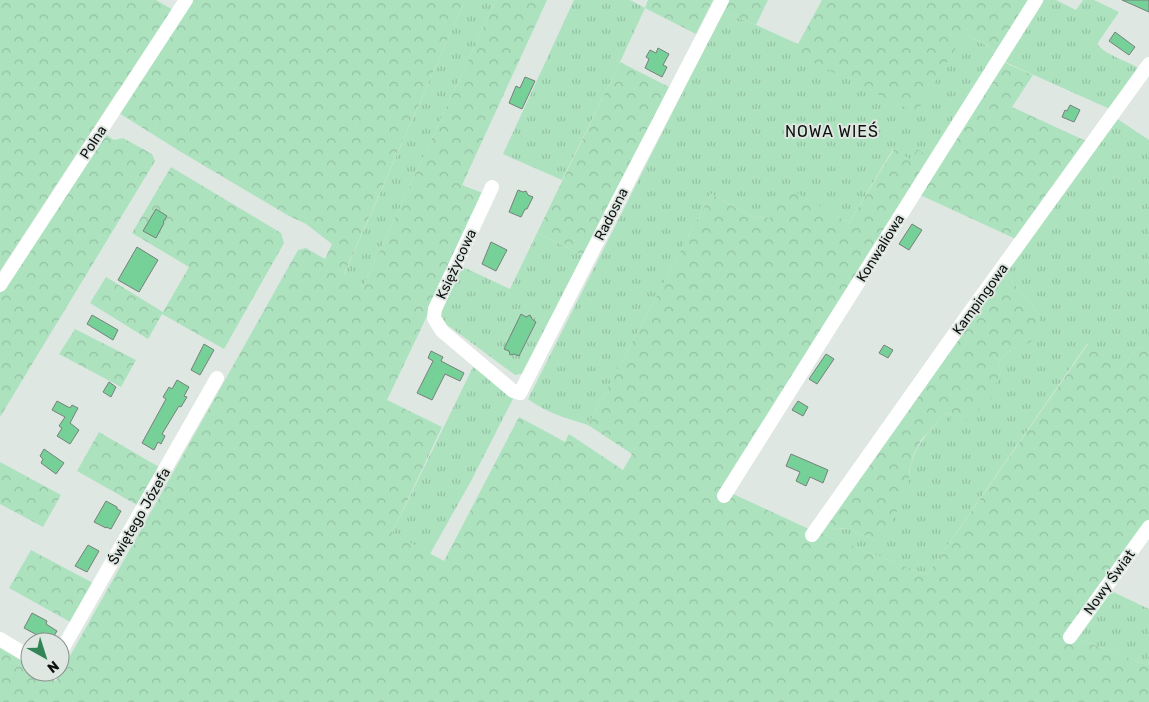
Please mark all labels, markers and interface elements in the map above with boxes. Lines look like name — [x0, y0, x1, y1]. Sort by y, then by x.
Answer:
district label: NOWA WIEŚ — [785, 121, 879, 141]
street label: Polna — [76, 122, 111, 162]
street label: Radosna — [591, 185, 632, 243]
street label: Konwaliowa — [853, 211, 908, 285]
street label: Księżycowa — [433, 226, 480, 302]
street label: Kampingowa — [949, 260, 1012, 338]
street label: Świętego Józefa — [104, 464, 174, 568]
street label: Nowy Świat — [1079, 546, 1139, 618]
north arrow — [20, 632, 70, 682]
text: N — [44, 657, 62, 676]

